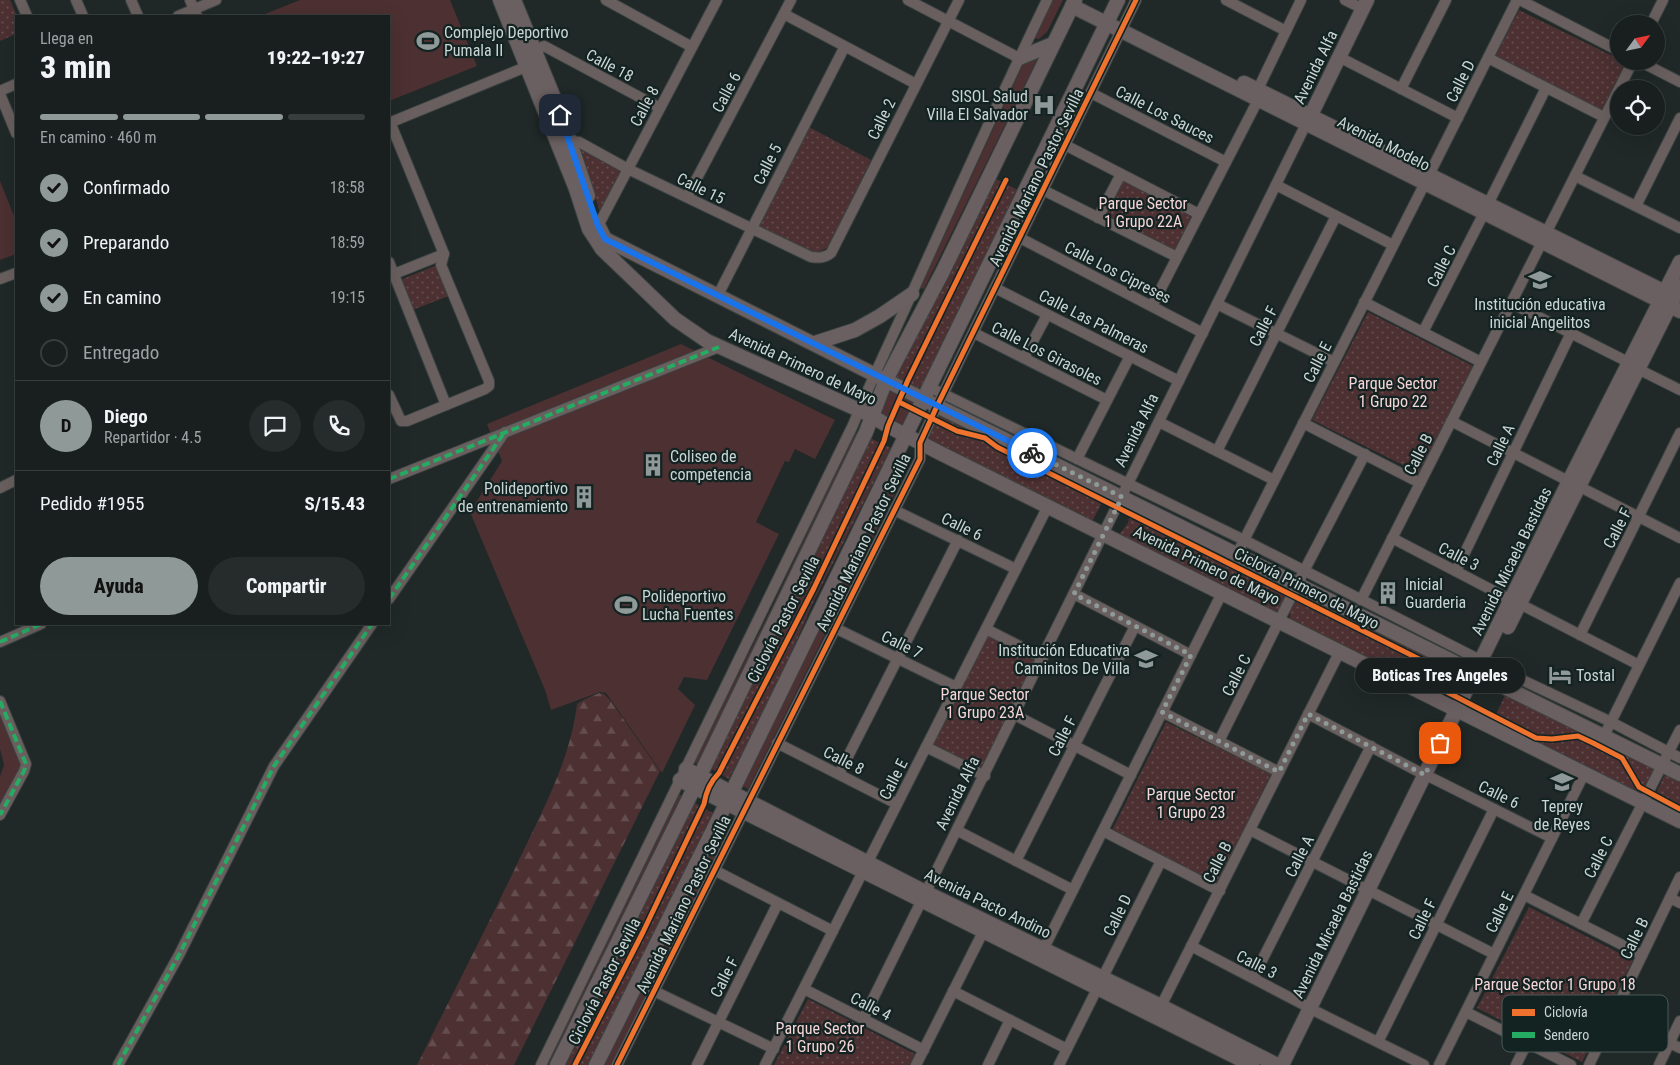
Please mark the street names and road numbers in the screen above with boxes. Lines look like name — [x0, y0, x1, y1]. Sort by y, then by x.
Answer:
street label: Avenida Alfa — [1290, 27, 1341, 107]
street label: Calle 18 — [583, 45, 637, 86]
street label: Calle D — [1442, 57, 1479, 105]
street label: Calle 6 — [708, 69, 745, 116]
street label: Calle Los Sauces — [1112, 82, 1217, 147]
street label: Calle 8 — [626, 83, 663, 130]
street label: Avenida Mariano Pastor Sevilla — [985, 85, 1088, 269]
street label: Calle 2 — [863, 96, 899, 143]
street label: Avenida Modelo — [1334, 112, 1433, 175]
street label: Calle 5 — [749, 141, 786, 188]
street label: Calle 15 — [674, 169, 728, 208]
street label: Calle Los Cipreses — [1061, 237, 1174, 307]
street label: Calle C — [1423, 242, 1460, 290]
street label: Calle Las Palmeras — [1036, 286, 1152, 357]
street label: Calle F — [1245, 303, 1282, 350]
street label: Calle Los Girasoles — [989, 318, 1105, 389]
street label: Avenida Primero de Mayo — [726, 324, 880, 409]
street label: Calle E — [1299, 339, 1336, 386]
street label: Avenida Alfa — [1111, 390, 1162, 470]
street label: Calle A — [1482, 421, 1519, 469]
street label: Calle B — [1400, 430, 1437, 478]
street label: Avenida Mariano Pastor Sevilla — [812, 450, 915, 634]
street label: Avenida Micaela Bastidas — [1467, 484, 1556, 638]
street label: Calle F — [1599, 505, 1636, 552]
street label: Calle 6 — [938, 508, 985, 544]
street label: Avenida Primero de Mayo — [1130, 522, 1283, 609]
street label: Calle 3 — [1435, 538, 1482, 575]
street label: Ciclovía Primero de Mayo — [1231, 544, 1383, 633]
street label: Ciclovía Pastor Sevilla — [743, 553, 824, 686]
street label: Calle 7 — [878, 626, 925, 662]
street label: Calle C — [1218, 651, 1255, 699]
street label: Calle F — [1044, 713, 1081, 760]
street label: Calle 8 — [820, 742, 867, 779]
street label: Avenida Alfa — [932, 753, 983, 833]
street label: Calle E — [875, 756, 912, 803]
street label: Calle 6 — [1475, 776, 1522, 812]
street label: Avenida Mariano Pastor Sevilla — [632, 812, 735, 996]
street label: Calle A — [1281, 832, 1318, 880]
street label: Calle C — [1580, 833, 1617, 881]
street label: Calle B — [1199, 838, 1236, 886]
street label: Avenida Micaela Bastidas — [1288, 847, 1377, 1001]
street label: Avenida Pacto Andino — [921, 865, 1054, 942]
street label: Calle E — [1481, 889, 1517, 936]
street label: Calle D — [1099, 891, 1136, 939]
street label: Calle F — [1404, 895, 1441, 943]
street label: Calle B — [1616, 914, 1653, 962]
street label: Ciclovía Pastor Sevilla — [564, 915, 645, 1048]
street label: Calle 3 — [1233, 946, 1280, 983]
street label: Calle F — [706, 954, 743, 1001]
street label: Calle 4 — [847, 988, 894, 1025]

